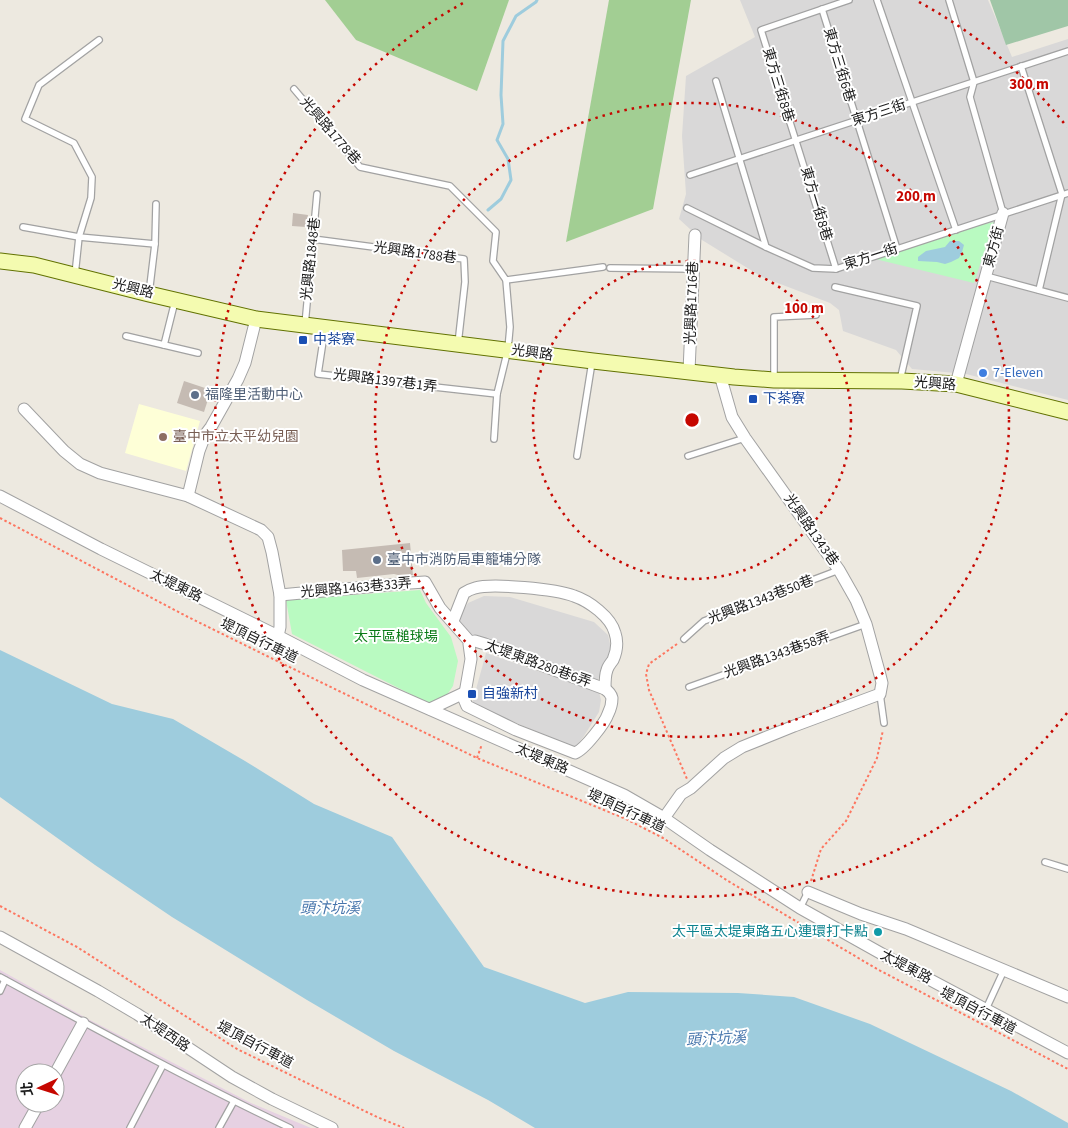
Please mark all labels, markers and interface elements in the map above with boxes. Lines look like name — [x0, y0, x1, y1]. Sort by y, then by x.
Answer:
street label: 東方三街6巷 — [818, 25, 860, 105]
street label: 東方三街8巷 — [757, 45, 799, 125]
text: 300 m — [1009, 74, 1049, 95]
street label: 光興路1778巷 — [295, 93, 365, 169]
street label: 東方三街 — [849, 95, 909, 131]
street label: 東方一街8巷 — [795, 164, 837, 244]
text: 200 m — [896, 186, 936, 207]
street label: 光興路1848巷 — [297, 216, 325, 302]
street label: 東方街 — [979, 224, 1009, 270]
street label: 光興路1788巷 — [372, 237, 458, 269]
street label: 東方一街 — [841, 239, 901, 275]
street label: 光興路1716巷 — [681, 261, 703, 345]
street label: 光興路 — [110, 274, 156, 304]
text: 100 m — [784, 298, 824, 319]
place label: 中茶寮 — [313, 330, 355, 350]
marker: 中茶寮 — [297, 334, 309, 346]
street label: 光興路 — [510, 340, 554, 366]
place label: 7-Eleven — [993, 363, 1043, 383]
street label: 光興路1397巷1弄 — [332, 365, 438, 397]
marker: 7-Eleven — [977, 367, 989, 379]
street label: 光興路 — [913, 373, 957, 395]
place label: 福隆里活動中心 — [205, 385, 303, 405]
marker: 福隆里活動中心 — [189, 389, 201, 401]
place label: 下茶寮 — [763, 389, 805, 409]
marker: 下茶寮 — [747, 393, 759, 405]
centre of rings — [683, 411, 701, 429]
place label: 臺中市立太平幼兒園 — [173, 427, 299, 447]
marker: 臺中市立太平幼兒園 — [157, 431, 169, 443]
street label: 光興路1343巷 — [779, 490, 843, 570]
place label: 臺中市消防局車籠埔分隊 — [387, 550, 541, 570]
marker: 臺中市消防局車籠埔分隊 — [371, 554, 383, 566]
street label: 太堤東路 — [146, 565, 206, 607]
street label: 光興路1343巷50巷 — [705, 571, 817, 629]
street label: 光興路1463巷33弄 — [299, 573, 413, 603]
street label: 堤頂自行車道 — [217, 614, 301, 668]
street label: 光興路1343巷58弄 — [721, 626, 833, 684]
park label: 太平區槌球場 — [354, 627, 438, 647]
street label: 太堤東路280巷6弄 — [482, 635, 594, 693]
place label: 自強新村 — [482, 684, 538, 704]
marker: 自強新村 — [466, 688, 478, 700]
street label: 太堤東路 — [512, 739, 572, 779]
street label: 堤頂自行車道 — [584, 784, 668, 838]
water label: 頭汴坑溪 — [300, 898, 362, 919]
place label: 太平區太堤東路五心連環打卡點 — [672, 922, 868, 942]
marker: 太平區太堤東路五心連環打卡點 — [872, 926, 884, 938]
street label: 太堤東路 — [877, 945, 935, 989]
street label: 堤頂自行車道 — [936, 982, 1020, 1040]
street label: 太堤西路 — [136, 1009, 194, 1057]
street label: 堤頂自行車道 — [213, 1016, 297, 1074]
water label: 頭汴坑溪 — [685, 1027, 748, 1051]
north arrow — [15, 1063, 65, 1113]
text: 北 — [18, 1081, 38, 1097]

